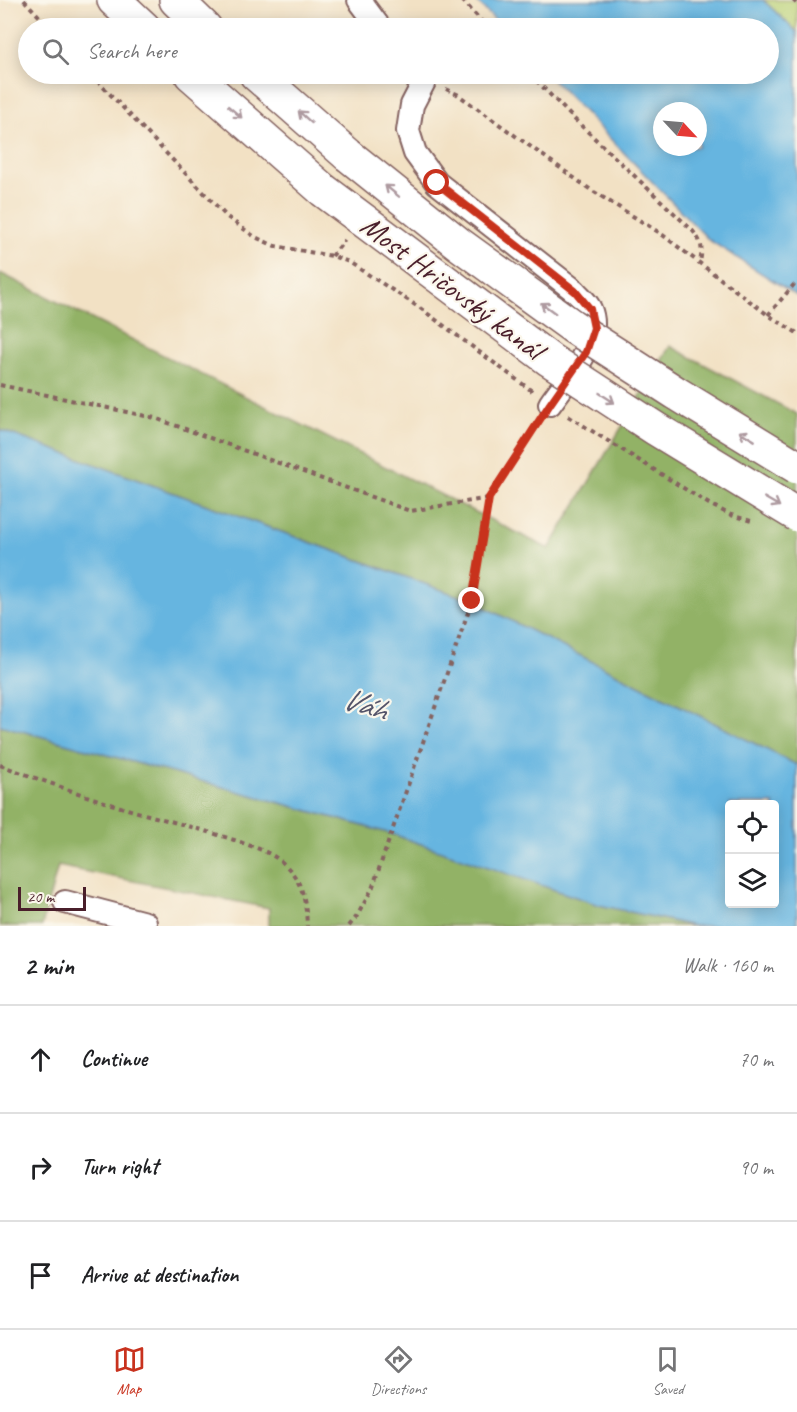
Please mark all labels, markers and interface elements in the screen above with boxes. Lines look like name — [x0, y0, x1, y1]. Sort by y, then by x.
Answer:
search box — [18, 18, 779, 84]
icon: search — [39, 35, 72, 68]
text: Search here — [87, 37, 177, 65]
north arrow — [653, 102, 707, 156]
one-way arrow — [227, 105, 242, 119]
one-way arrow — [297, 110, 312, 124]
route start — [423, 169, 449, 195]
one-way arrow — [384, 184, 400, 197]
street label: Most Hričovský kanál — [353, 206, 555, 371]
one-way arrow — [540, 302, 556, 315]
one-way arrow — [599, 391, 616, 404]
one-way arrow — [739, 430, 756, 442]
one-way arrow — [763, 496, 780, 508]
route end — [458, 587, 484, 613]
water label: Váh — [337, 678, 395, 731]
map controls — [725, 800, 779, 908]
button: locate — [725, 800, 779, 854]
button: layers — [725, 854, 779, 908]
scale bar — [18, 884, 86, 912]
text: 20 m — [27, 887, 54, 907]
text: 2 min — [24, 949, 74, 982]
text: Walk · 160 m — [683, 953, 773, 978]
icon: ahead — [24, 1043, 57, 1076]
text: Continue — [81, 1045, 147, 1073]
text: 70 m — [739, 1047, 773, 1072]
icon: right — [24, 1151, 57, 1184]
text: Turn right — [81, 1153, 158, 1181]
text: 90 m — [739, 1155, 773, 1180]
icon: arrive — [24, 1259, 57, 1292]
text: Arrive at destination — [81, 1261, 238, 1289]
tab: Map — [113, 1343, 146, 1399]
tab: Directions — [371, 1343, 426, 1399]
tab: Saved — [651, 1343, 684, 1399]

